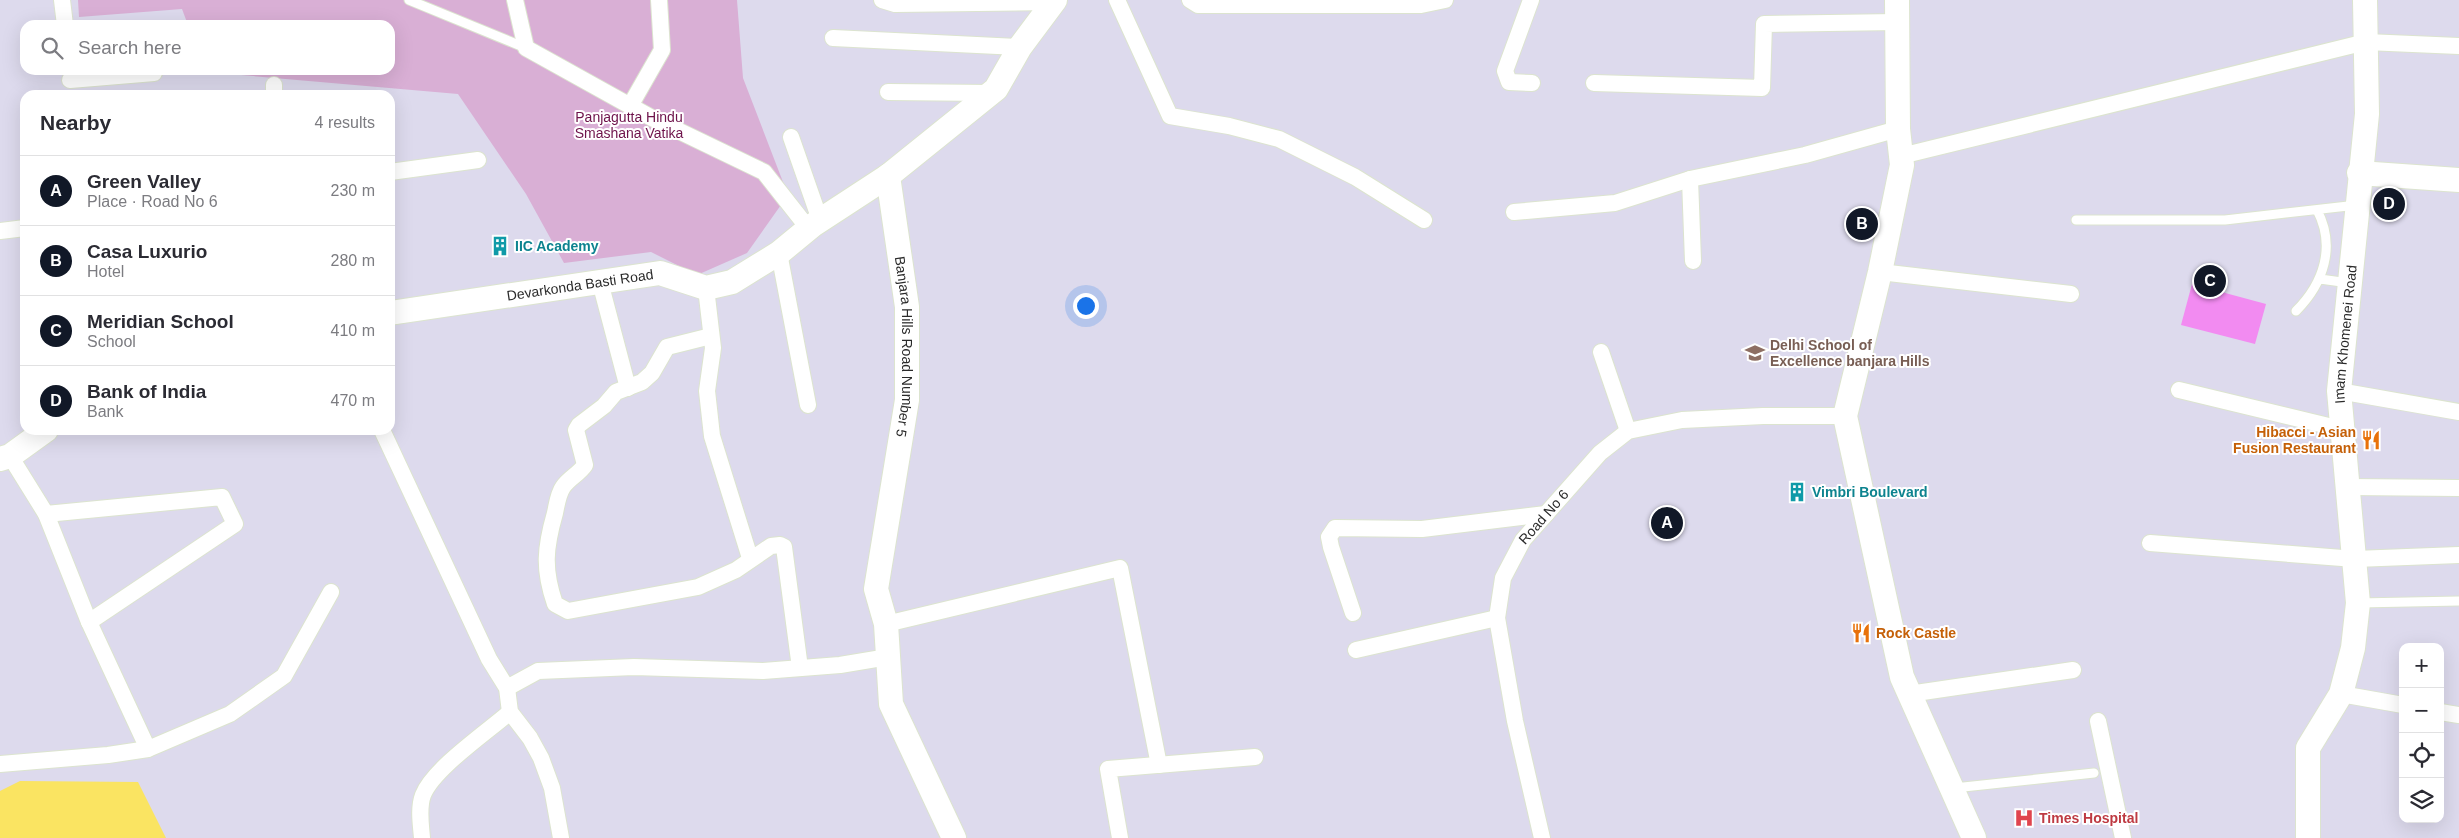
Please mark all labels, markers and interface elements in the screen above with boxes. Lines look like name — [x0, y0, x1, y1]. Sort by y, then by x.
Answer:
search box — [20, 20, 395, 75]
icon: search — [38, 34, 66, 62]
text: Search here — [78, 37, 182, 58]
park label: Panjagutta Hindu Smashana Vatika — [575, 109, 684, 141]
text: Nearby — [40, 111, 111, 134]
text: 4 results — [315, 114, 375, 131]
text: Green Valley — [87, 171, 201, 192]
text: A — [50, 182, 62, 199]
text: 230 m — [331, 182, 375, 199]
pin: D — [2373, 185, 2405, 223]
text: Place · Road No 6 — [87, 193, 218, 210]
pin: B — [1846, 205, 1878, 243]
building icon: IIC Academy — [489, 235, 511, 257]
place label: IIC Academy — [515, 238, 599, 254]
text: Casa Luxurio — [87, 241, 207, 262]
text: B — [50, 252, 62, 269]
text: 280 m — [331, 252, 375, 269]
street label: Banjara Hills Road Number 5 — [892, 255, 915, 438]
pin: C — [2194, 262, 2226, 300]
text: Hotel — [87, 263, 124, 280]
street label: Imam Khomenei Road — [2331, 264, 2360, 404]
street label: Devarkonda Basti Road — [506, 266, 654, 304]
your location — [1073, 293, 1099, 319]
text: Meridian School — [87, 311, 234, 332]
text: C — [50, 322, 62, 339]
text: 410 m — [331, 322, 375, 339]
text: School — [87, 333, 136, 350]
place label: Delhi School of Excellence banjara Hills — [1770, 337, 1930, 369]
school or university icon: Delhi School of Excellence banjara Hills — [1744, 342, 1766, 364]
text: Bank of India — [87, 381, 206, 402]
text: D — [50, 392, 62, 409]
text: 470 m — [331, 392, 375, 409]
text: Bank — [87, 403, 123, 420]
place label: Hibacci - Asian Fusion Restaurant — [2233, 424, 2356, 456]
restaurant icon: Hibacci - Asian Fusion Restaurant — [2360, 429, 2382, 451]
building icon: Vimbri Boulevard — [1786, 481, 1808, 503]
place label: Vimbri Boulevard — [1812, 484, 1928, 500]
street label: Road No 6 — [1515, 486, 1572, 547]
pin: A — [1651, 504, 1683, 542]
restaurant icon: Rock Castle — [1850, 622, 1872, 644]
place label: Rock Castle — [1876, 625, 1956, 641]
map controls — [2399, 643, 2444, 823]
button: + — [2399, 643, 2444, 688]
button: − — [2399, 688, 2444, 733]
button: locate — [2399, 733, 2444, 778]
button: layers — [2399, 778, 2444, 823]
hospital icon: Times Hospital — [2013, 807, 2035, 829]
place label: Times Hospital — [2039, 810, 2138, 826]

